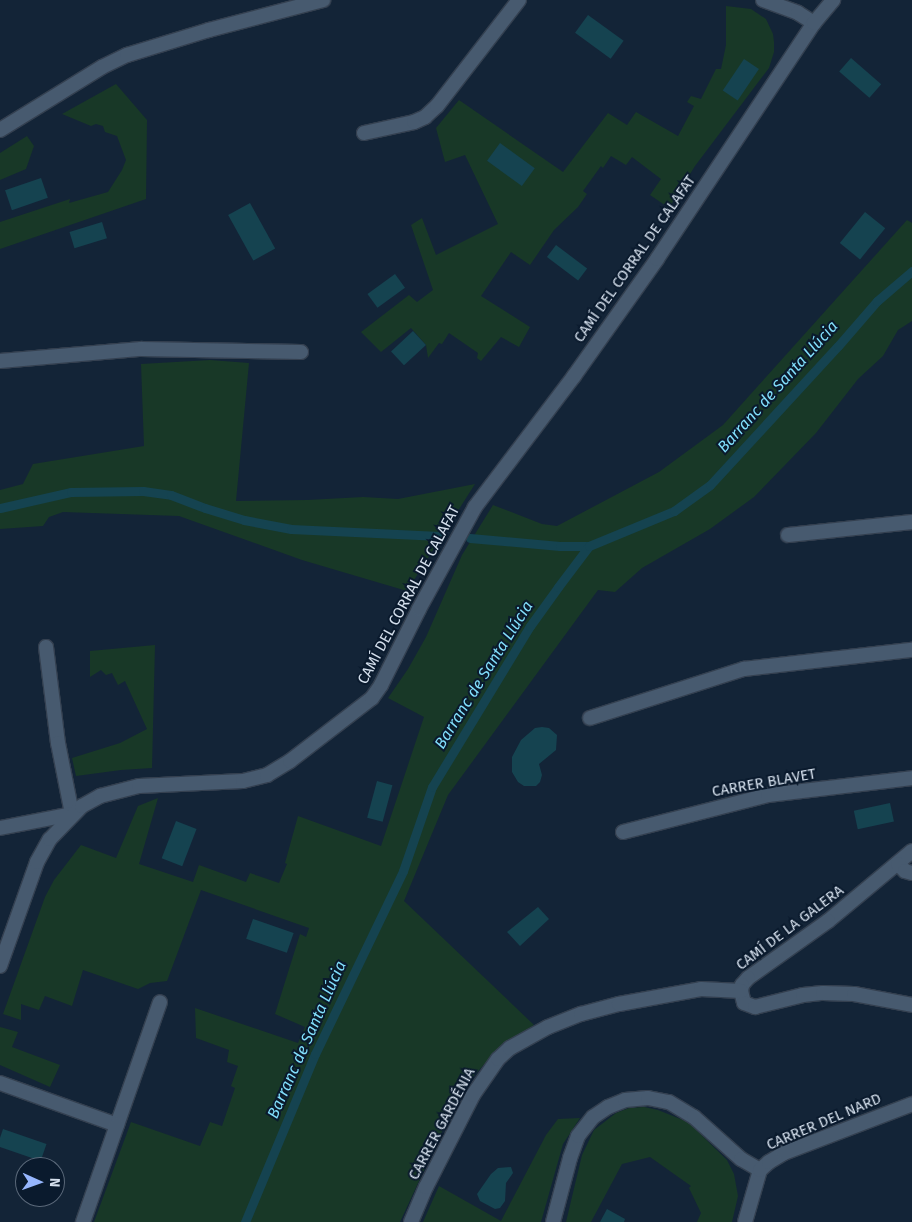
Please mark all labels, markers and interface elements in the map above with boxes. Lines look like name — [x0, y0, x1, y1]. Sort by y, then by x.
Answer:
street label: CAMÍ DEL CORRAL DE CALAFAT — [570, 172, 700, 346]
water label: Barranc de Santa Llúcia — [714, 317, 842, 457]
street label: CAMÍ DEL CORRAL DE CALAFAT — [354, 503, 464, 687]
water label: Barranc de Santa Llúcia — [431, 598, 537, 752]
street label: CARRER BLAVET — [711, 765, 817, 801]
street label: CAMÍ DE LA GALERA — [733, 882, 847, 974]
water label: Barranc de Santa Llúcia — [264, 958, 350, 1122]
street label: CARRER GARDÉNIA — [405, 1065, 479, 1183]
street label: CARRER DEL NARD — [764, 1090, 884, 1154]
north arrow — [15, 1157, 65, 1207]
text: N — [46, 1178, 63, 1187]

